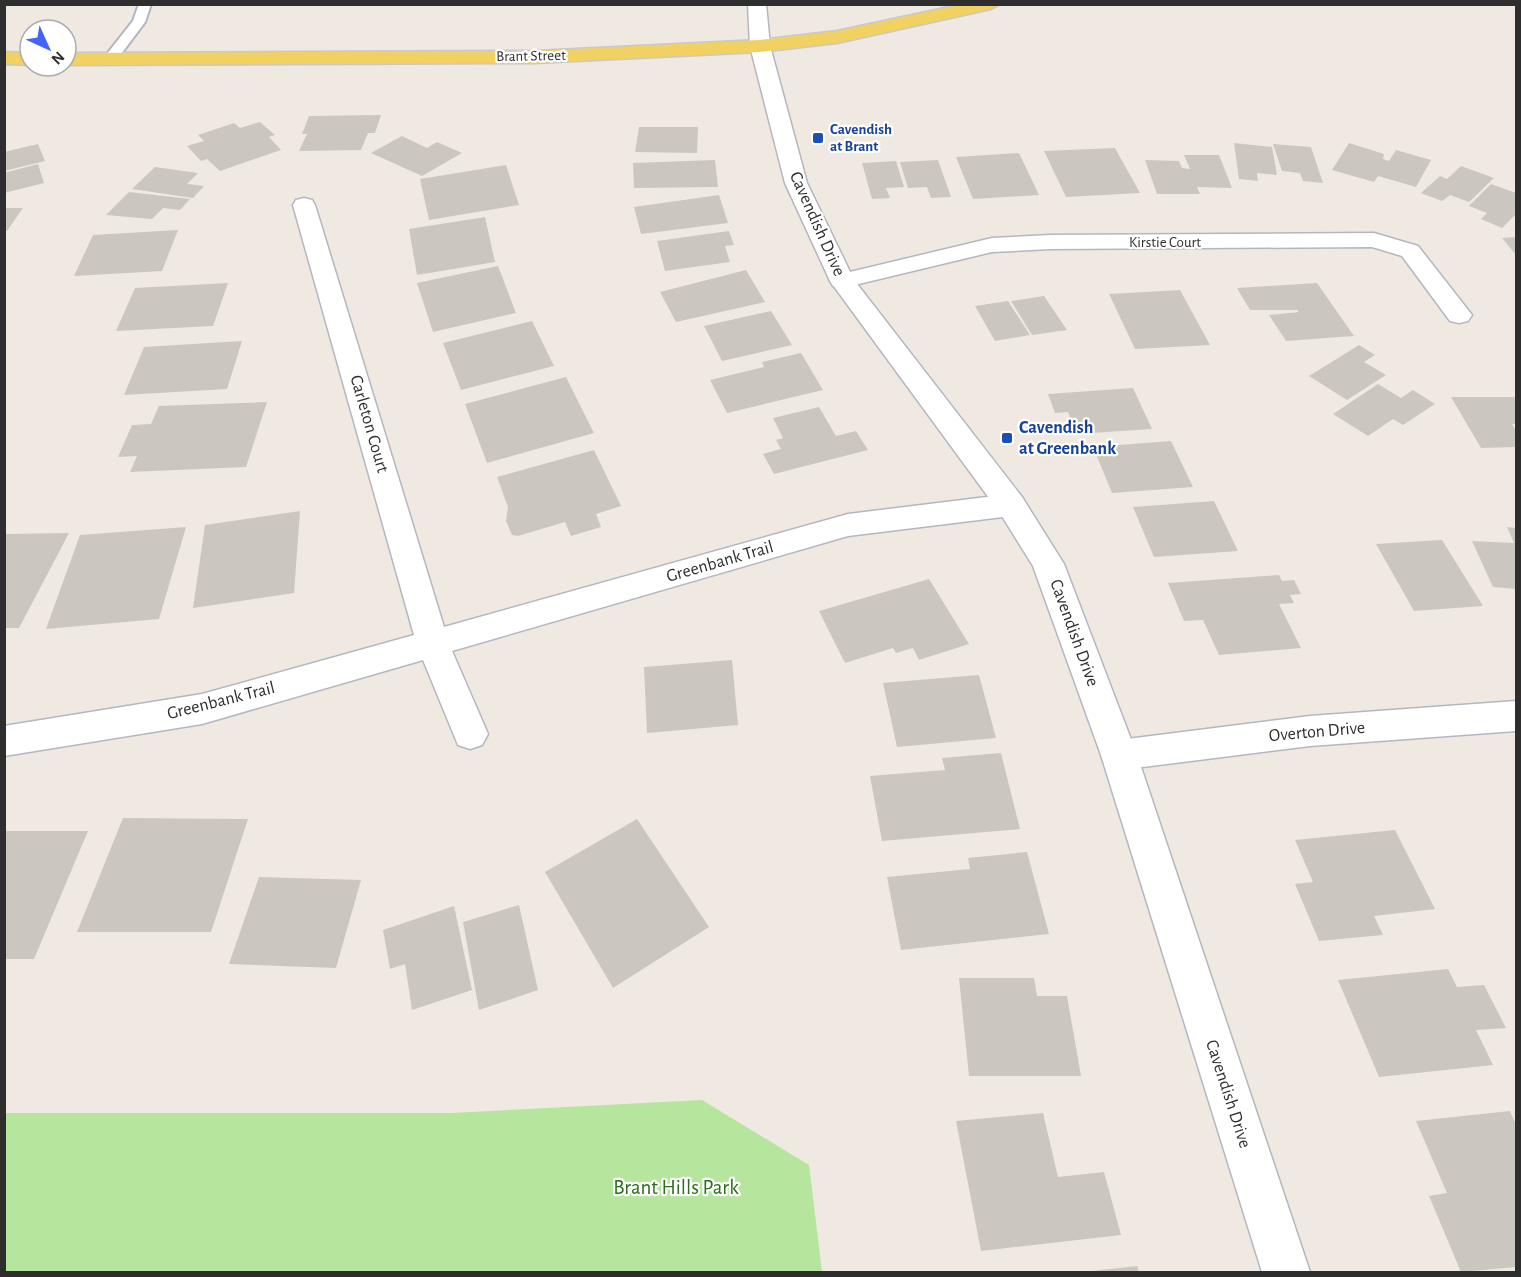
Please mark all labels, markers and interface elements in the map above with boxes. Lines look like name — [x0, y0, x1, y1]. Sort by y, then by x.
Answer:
north arrow — [18, 18, 78, 78]
text: N — [48, 48, 67, 67]
street label: Brant Street — [496, 48, 566, 64]
place label: Cavendish at Brant — [830, 122, 892, 154]
marker: Cavendish at Brant — [811, 131, 825, 145]
street label: Cavendish Drive — [786, 169, 848, 279]
street label: Kirstie Court — [1129, 235, 1201, 250]
street label: Carleton Court — [346, 373, 392, 475]
place label: Cavendish at Greenbank — [1019, 419, 1116, 458]
marker: Cavendish at Greenbank — [1000, 431, 1014, 445]
street label: Greenbank Trail — [664, 538, 776, 586]
street label: Cavendish Drive — [1046, 577, 1102, 689]
street label: Greenbank Trail — [165, 679, 277, 723]
street label: Overton Drive — [1268, 719, 1366, 745]
street label: Cavendish Drive — [1202, 1038, 1254, 1150]
park label: Brant Hills Park — [613, 1177, 739, 1198]

